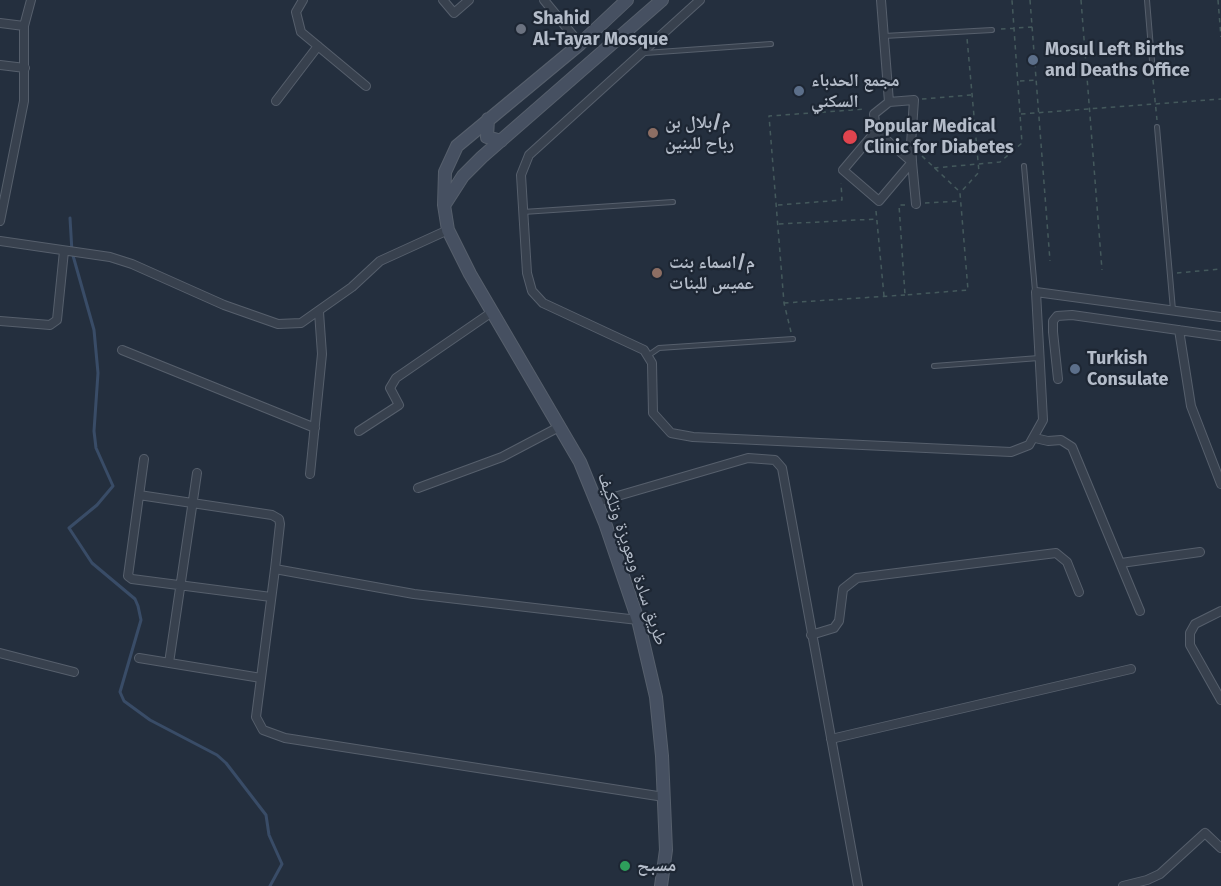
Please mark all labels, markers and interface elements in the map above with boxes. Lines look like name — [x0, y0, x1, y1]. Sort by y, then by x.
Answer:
place label: Shahid Al-Tayar Mosque — [533, 8, 668, 50]
marker: Shahid Al-Tayar Mosque — [514, 22, 528, 36]
place label: Mosul Left Births and Deaths Office — [1045, 39, 1190, 82]
marker: Mosul Left Births and Deaths Office — [1026, 53, 1040, 67]
place label: مجمع الحدباء السكني — [811, 70, 899, 112]
marker: مجمع الحدباء السكني — [792, 84, 806, 98]
place label: م/بلال بن رباح للبنين — [665, 112, 734, 154]
place label: Popular Medical Clinic for Diabetes — [864, 116, 1014, 158]
marker: م/بلال بن رباح للبنين — [646, 126, 660, 140]
marker: Popular Medical Clinic for Diabetes — [841, 128, 859, 146]
place label: م/اسماء بنت عميس للبنات — [669, 252, 755, 294]
marker: م/اسماء بنت عميس للبنات — [650, 266, 664, 280]
place label: Turkish Consulate — [1087, 348, 1169, 391]
marker: Turkish Consulate — [1068, 362, 1082, 376]
street label: طريق سادة وبعويزة وتلكيف — [592, 470, 672, 648]
place label: مسبح — [637, 855, 676, 877]
marker: مسبح — [618, 859, 632, 873]

